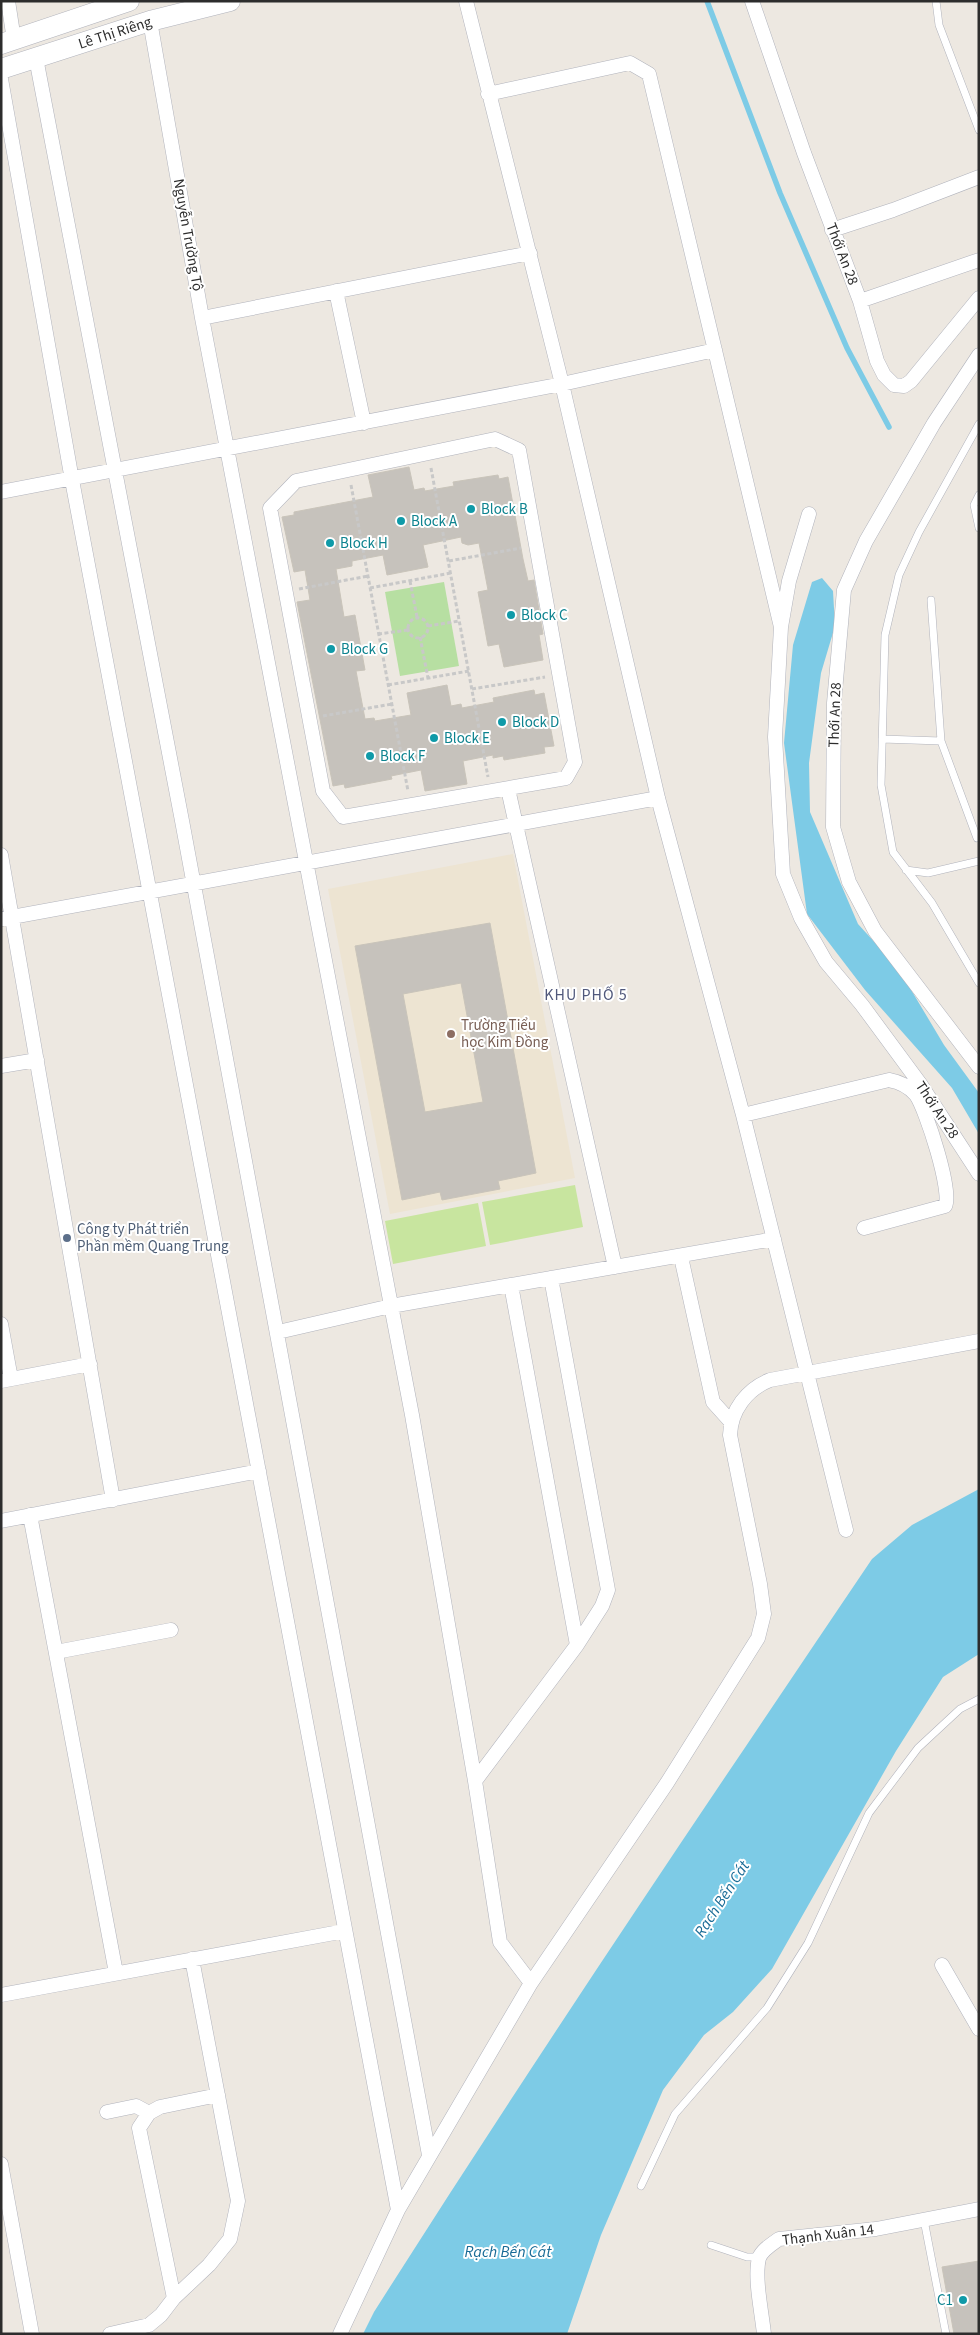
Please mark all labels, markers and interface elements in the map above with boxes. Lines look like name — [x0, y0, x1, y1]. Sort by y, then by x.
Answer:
street label: Lê Thị Riêng — [76, 11, 155, 55]
street label: Nguyễn Trường Tộ — [168, 177, 208, 293]
street label: Thới An 28 — [821, 220, 863, 288]
place label: Block B — [481, 499, 528, 520]
marker: Block B — [465, 503, 477, 515]
place label: Block A — [411, 511, 458, 532]
marker: Block A — [395, 515, 407, 527]
place label: Block H — [340, 533, 388, 554]
marker: Block H — [324, 537, 336, 549]
place label: Block C — [521, 605, 568, 626]
marker: Block C — [505, 609, 517, 621]
place label: Block G — [341, 639, 388, 660]
marker: Block G — [325, 643, 337, 655]
street label: Thới An 28 — [823, 682, 847, 748]
place label: Block D — [512, 712, 559, 733]
marker: Block D — [496, 716, 508, 728]
place label: Block E — [444, 728, 490, 749]
marker: Block E — [428, 732, 440, 744]
place label: Block F — [380, 746, 426, 767]
marker: Block F — [364, 750, 376, 762]
district label: KHU PHỐ 5 — [544, 984, 628, 1006]
place label: Trường Tiểu học Kim Đồng — [461, 1015, 549, 1053]
marker: Trường Tiểu học Kim Đồng — [445, 1028, 457, 1040]
street label: Thới An 28 — [910, 1077, 964, 1143]
place label: Công ty Phát triển Phần mềm Quang Trung — [77, 1219, 229, 1257]
marker: Công ty Phát triển Phần mềm Quang Trung — [61, 1232, 73, 1244]
water label: Rạch Bến Cát — [689, 1856, 755, 1941]
street label: Thạnh Xuân 14 — [781, 2219, 876, 2251]
water label: Rạch Bến Cát — [465, 2241, 552, 2263]
place label: С1 — [937, 2290, 953, 2311]
marker: С1 — [957, 2294, 969, 2306]

